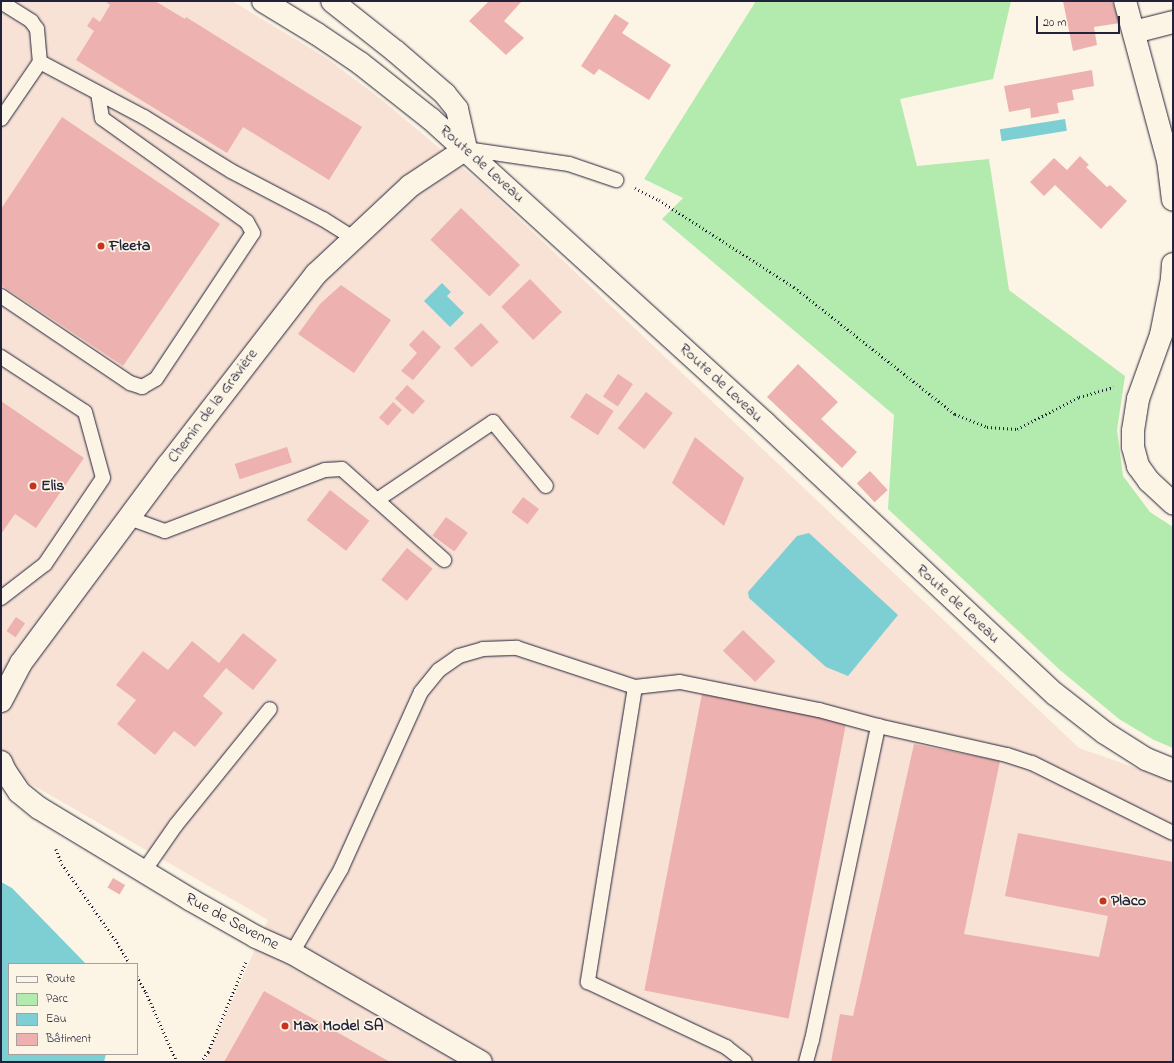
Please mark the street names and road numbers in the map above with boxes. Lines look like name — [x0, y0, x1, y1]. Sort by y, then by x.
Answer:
street label: Route de Leveau — [436, 121, 528, 207]
street label: Route de Leveau — [675, 339, 767, 427]
street label: Chemin de la Gravière — [164, 345, 262, 467]
street label: Route de Leveau — [912, 560, 1004, 648]
street label: Rue de Sevenne — [182, 889, 282, 955]

